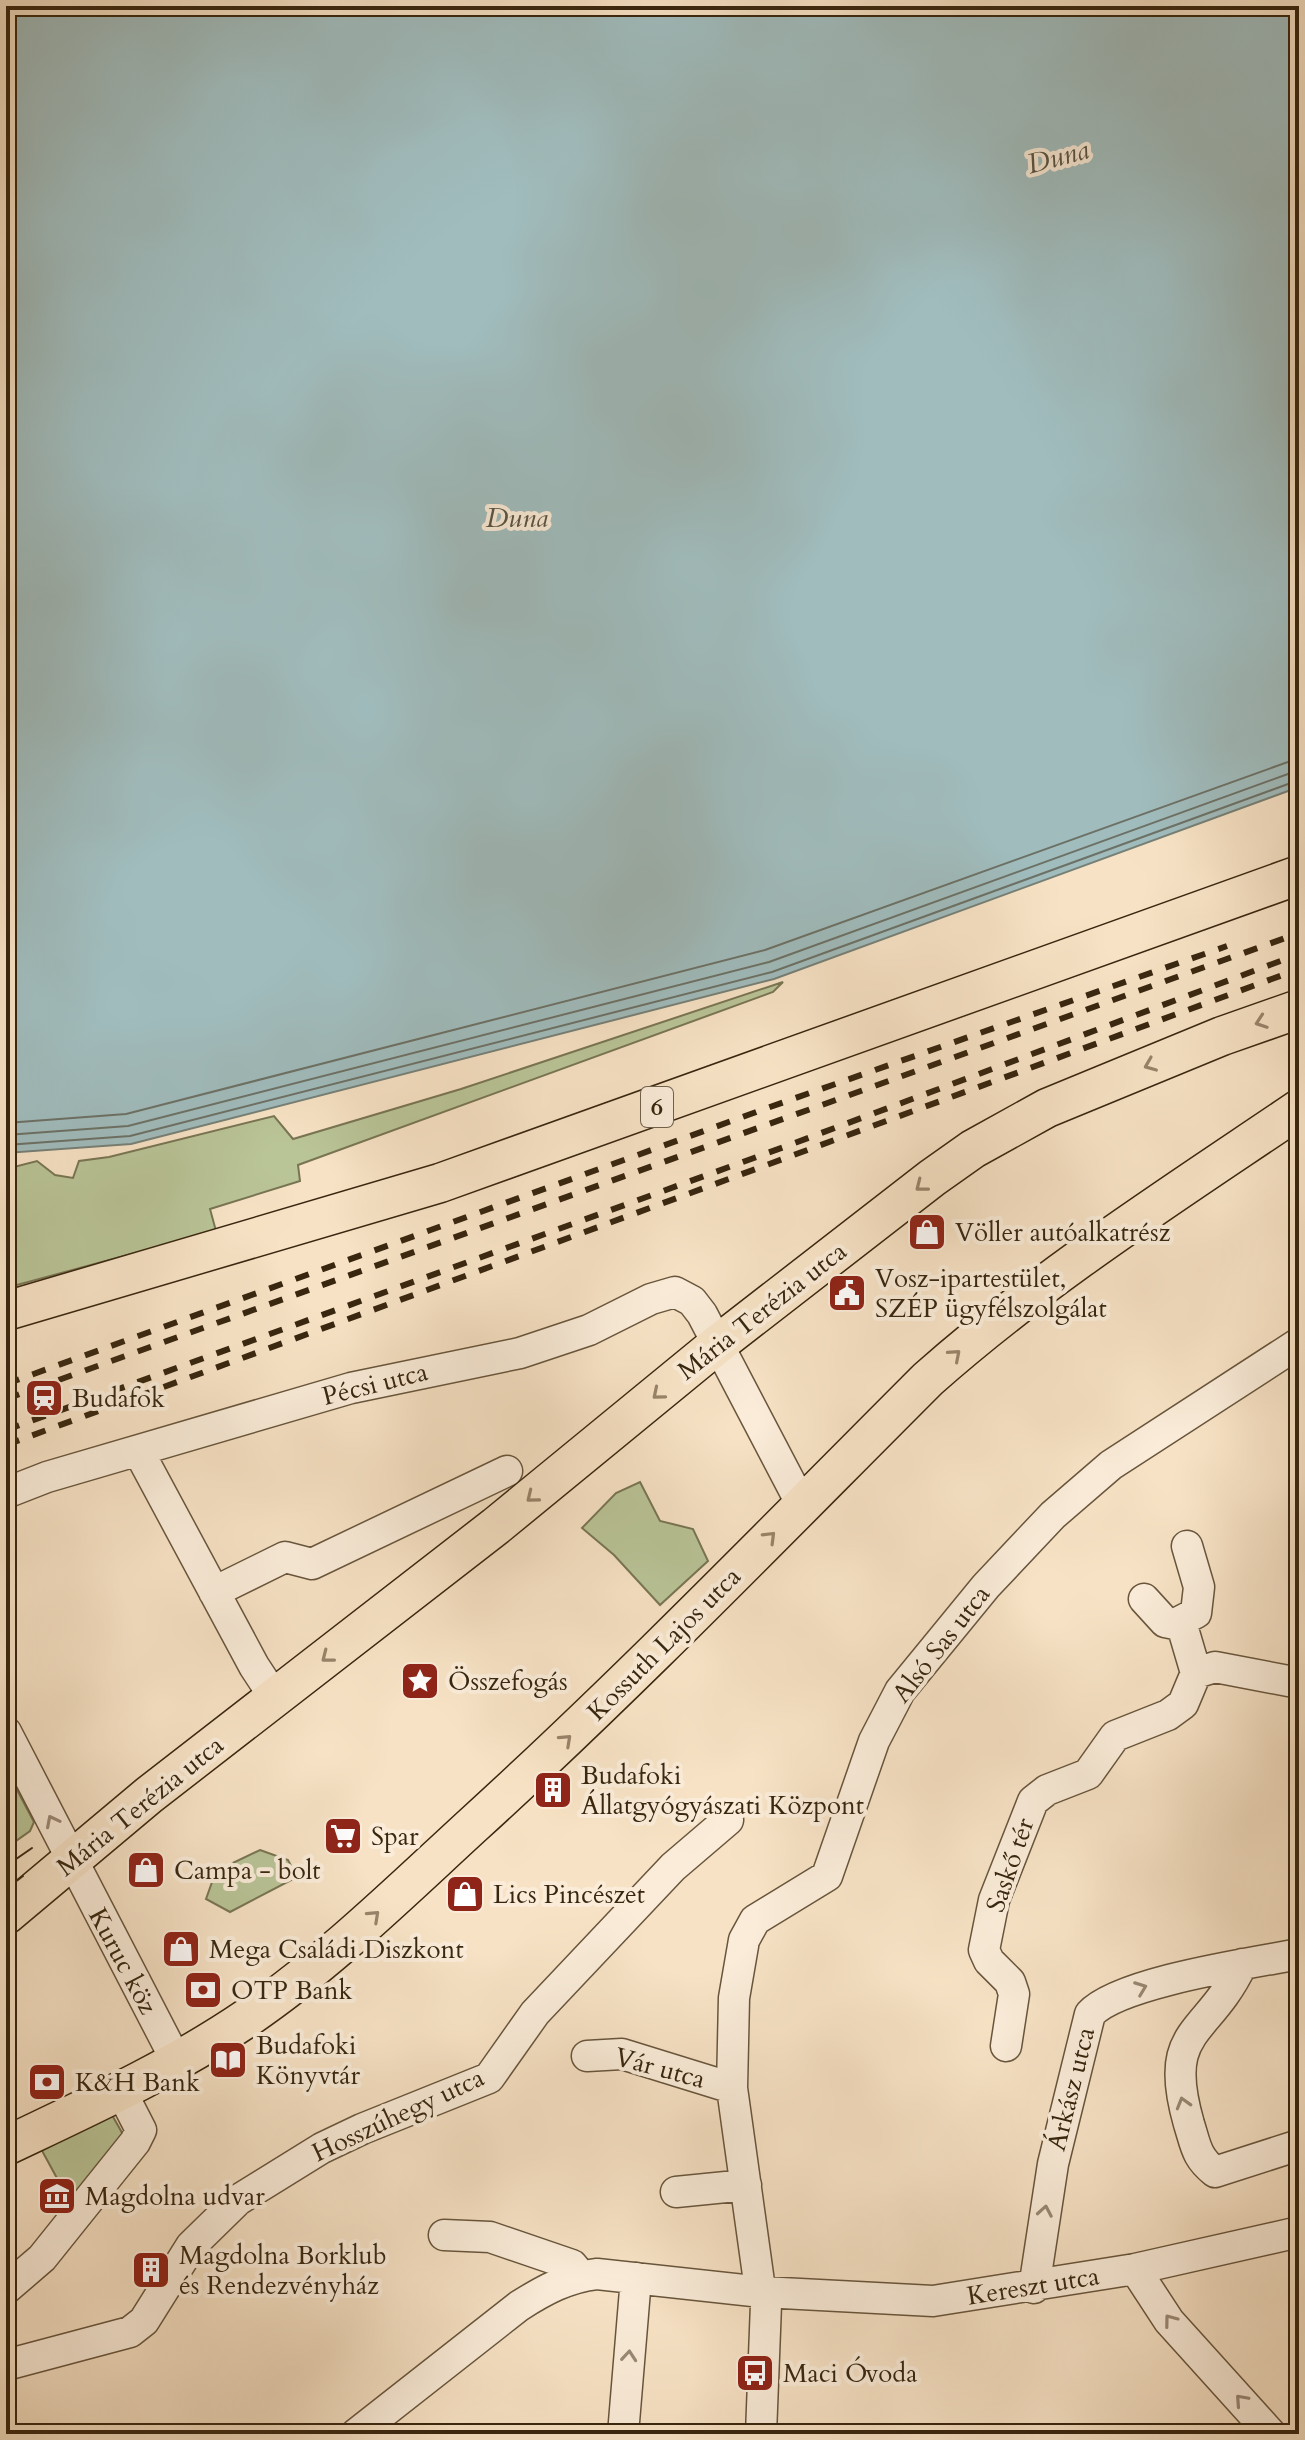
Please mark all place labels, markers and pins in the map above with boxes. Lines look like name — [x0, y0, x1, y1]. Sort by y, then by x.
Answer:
shop icon: Völler autóalkatrész — [906, 1211, 948, 1253]
place label: Völler autóalkatrész — [955, 1215, 1171, 1250]
place label: Vosz-ipartestület, SZÉP ügyfélszolgálat — [875, 1261, 1107, 1326]
public building icon: Vosz-ipartestület, SZÉP ügyfélszolgálat — [826, 1272, 868, 1314]
station icon: Budafok — [23, 1377, 65, 1419]
place label: Budafok — [72, 1381, 165, 1416]
place icon: Összefogás — [399, 1660, 441, 1702]
place label: Összefogás — [448, 1664, 568, 1699]
place label: Budafoki Állatgyógyászati Központ — [581, 1758, 864, 1823]
building icon: Budafoki Állatgyógyászati Központ — [532, 1769, 574, 1811]
supermarket icon: Spar — [322, 1815, 364, 1857]
place label: Spar — [371, 1819, 419, 1854]
shop icon: Campa - bolt — [125, 1849, 167, 1891]
place label: Campa - bolt — [174, 1853, 321, 1888]
shop icon: Lics Pincészet — [444, 1873, 486, 1915]
place label: Lics Pincészet — [493, 1877, 645, 1912]
shop icon: Mega Családi Diszkont — [160, 1928, 202, 1970]
place label: Mega Családi Diszkont — [209, 1932, 464, 1967]
bank icon: OTP Bank — [182, 1969, 224, 2011]
place label: OTP Bank — [231, 1973, 353, 2008]
place label: Budafoki Könyvtár — [256, 2028, 361, 2093]
library icon: Budafoki Könyvtár — [207, 2039, 249, 2081]
bank icon: K&H Bank — [26, 2061, 68, 2103]
place label: K&H Bank — [75, 2065, 200, 2100]
museum icon: Magdolna udvar — [36, 2175, 78, 2217]
place label: Magdolna udvar — [85, 2179, 265, 2214]
place label: Magdolna Borklub és Rendezvényház — [179, 2238, 387, 2303]
building icon: Magdolna Borklub és Rendezvényház — [130, 2249, 172, 2291]
bus stop icon: Maci Óvoda — [734, 2352, 776, 2394]
place label: Maci Óvoda — [783, 2356, 917, 2391]

